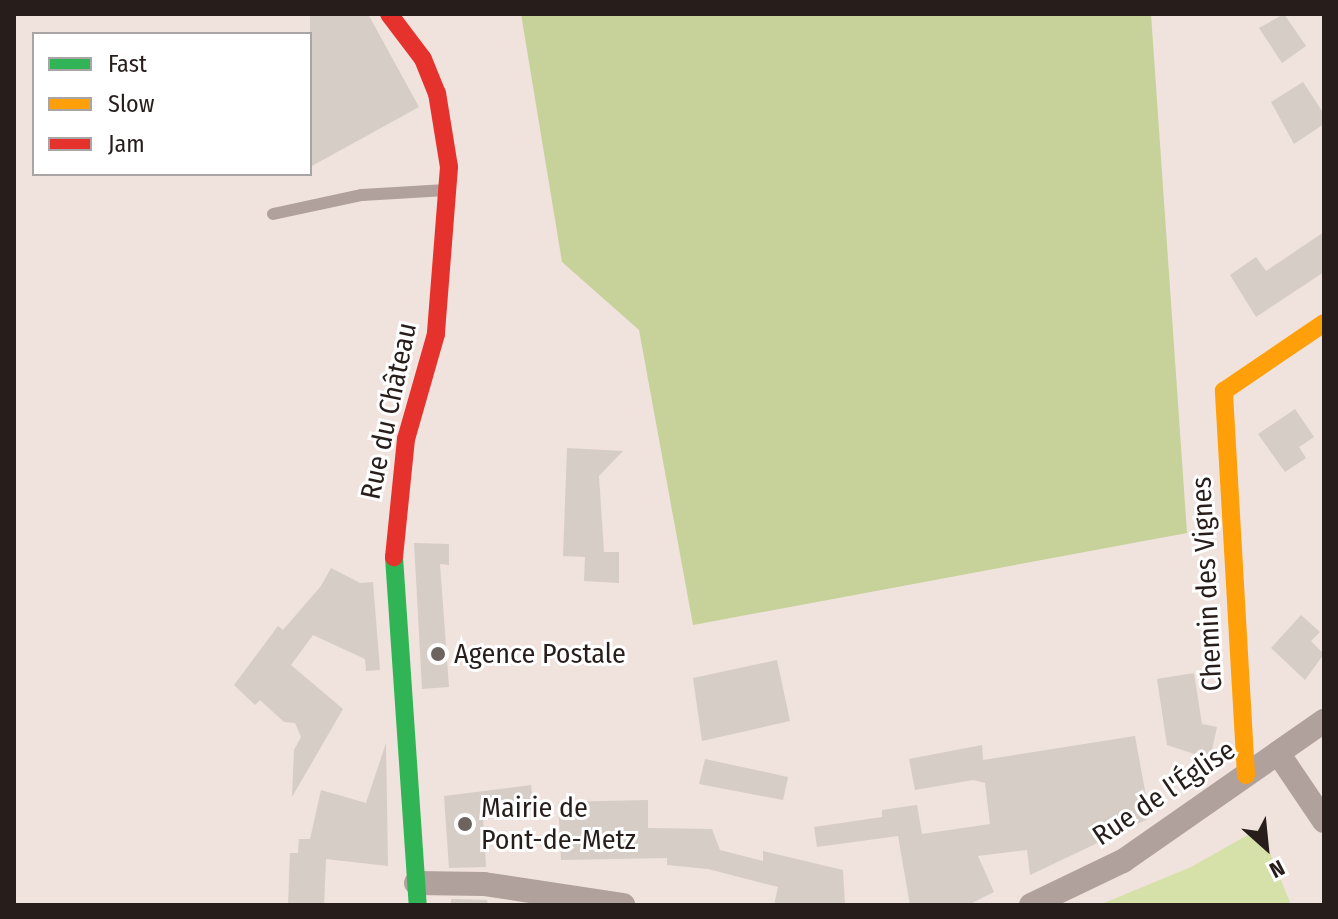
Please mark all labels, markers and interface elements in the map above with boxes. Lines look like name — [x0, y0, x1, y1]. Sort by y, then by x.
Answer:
legend — [32, 32, 312, 176]
text: Fast — [108, 50, 147, 78]
text: Slow — [108, 90, 154, 118]
text: Jam — [108, 130, 145, 158]
street label: Rue du Château — [354, 320, 424, 502]
street label: Chemin des Vignes — [1185, 476, 1229, 692]
place label: Agence Postale — [454, 637, 626, 671]
marker: Agence Postale — [429, 645, 447, 663]
street label: Rue de l'Église — [1086, 733, 1242, 853]
place label: Mairie de Pont-de-Metz — [481, 791, 636, 857]
north arrow — [1226, 807, 1306, 887]
marker: Mairie de Pont-de-Metz — [456, 815, 474, 833]
text: N — [1265, 854, 1289, 884]

